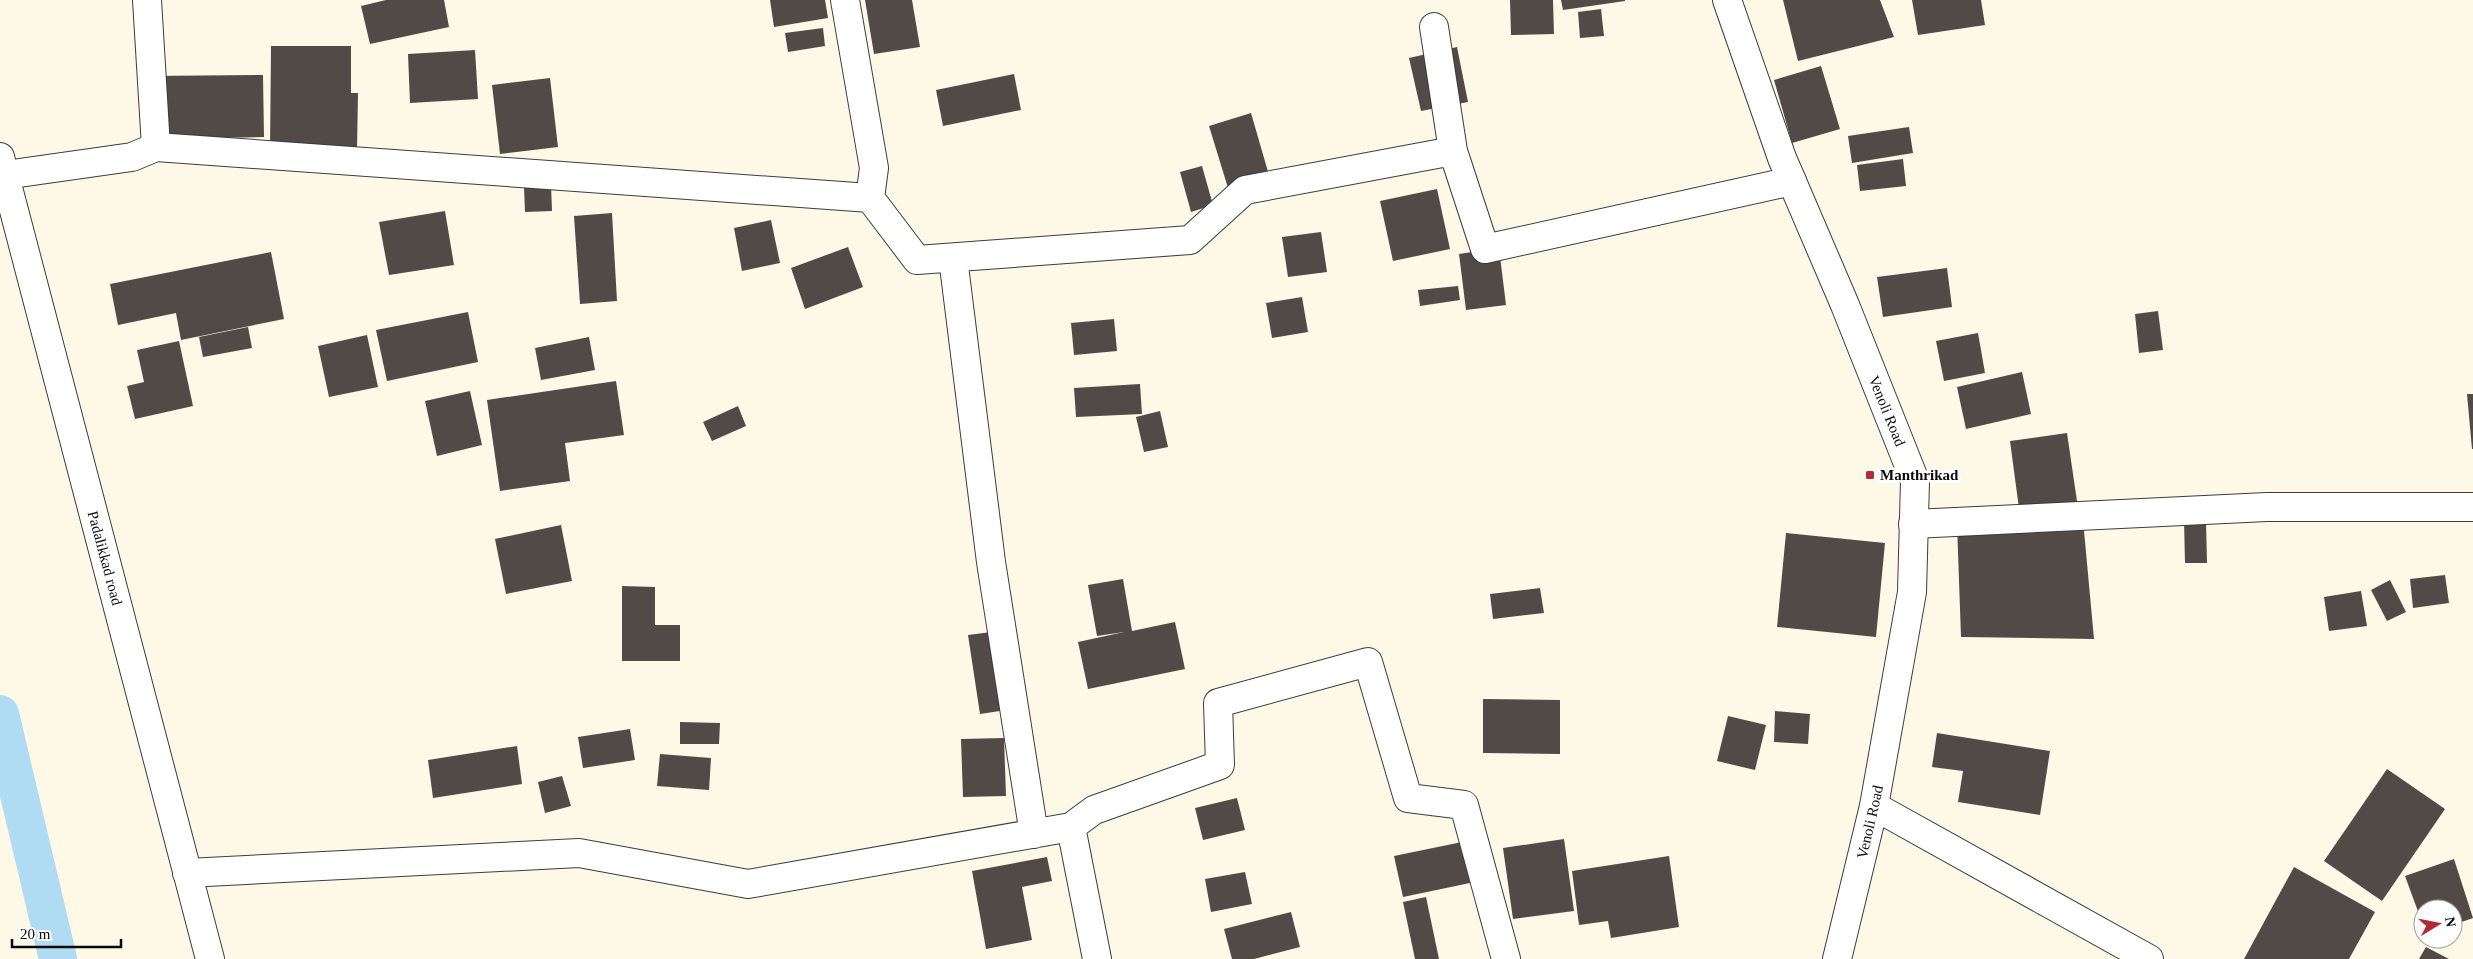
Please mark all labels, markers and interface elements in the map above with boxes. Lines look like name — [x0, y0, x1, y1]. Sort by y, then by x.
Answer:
street label: Venoli Road — [1866, 373, 1909, 449]
place label: Manthrikad — [1880, 467, 1959, 483]
marker: Manthrikad — [1864, 469, 1876, 481]
street label: Padalikkad road — [85, 509, 125, 607]
street label: Venoli Road — [1854, 783, 1886, 860]
north arrow — [2413, 899, 2463, 949]
scale bar — [12, 916, 121, 948]
text: N — [2442, 916, 2459, 928]
text: 20 m — [20, 926, 51, 942]

